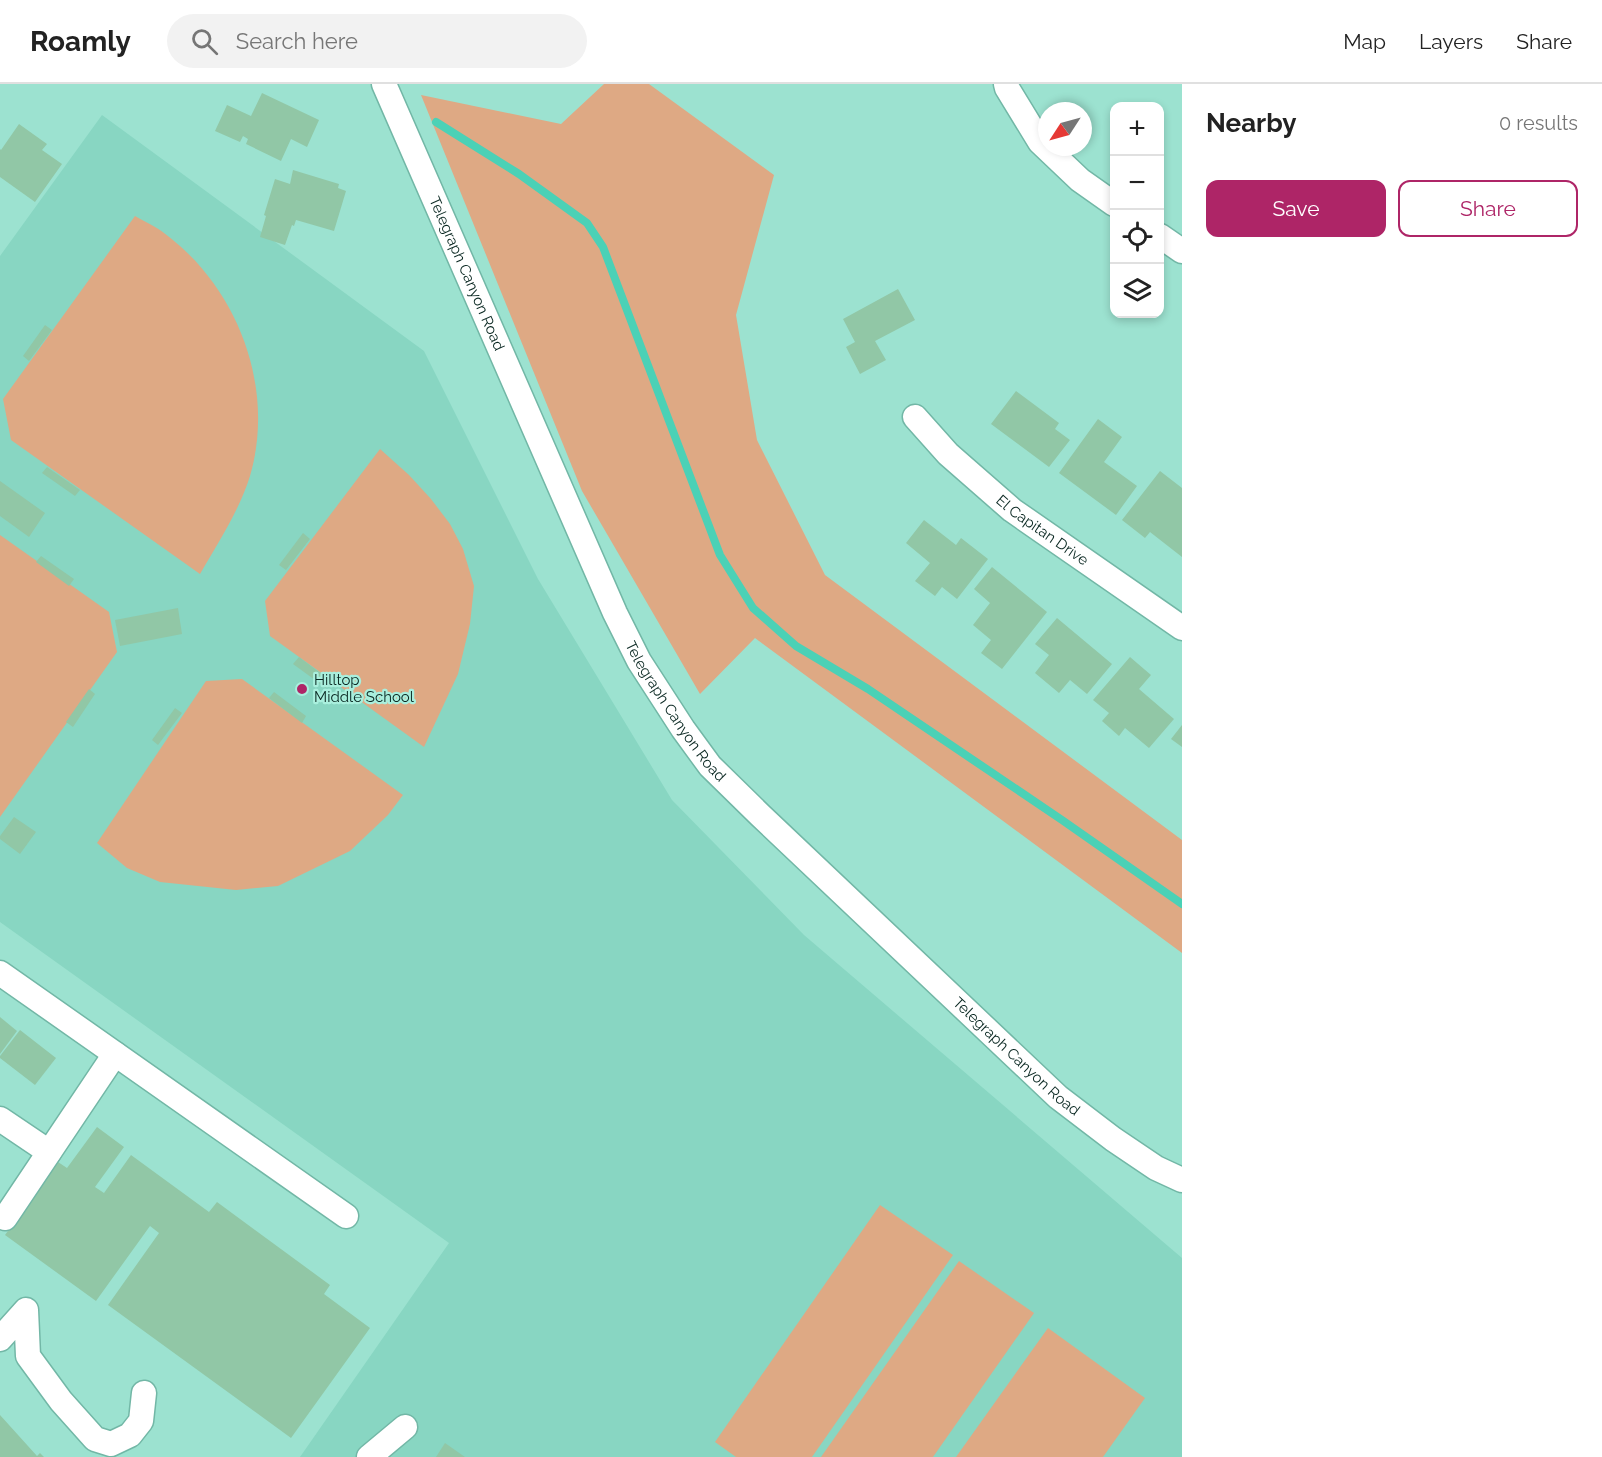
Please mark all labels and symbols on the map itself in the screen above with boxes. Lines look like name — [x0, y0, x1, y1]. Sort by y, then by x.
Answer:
north arrow — [1038, 102, 1092, 156]
street label: Telegraph Canyon Road — [425, 194, 508, 353]
street label: El Capitan Drive — [992, 491, 1092, 569]
street label: Telegraph Canyon Road — [622, 638, 729, 785]
place label: Hilltop Middle School — [314, 671, 415, 706]
marker: Hilltop Middle School — [295, 682, 309, 696]
street label: Telegraph Canyon Road — [949, 993, 1083, 1119]

